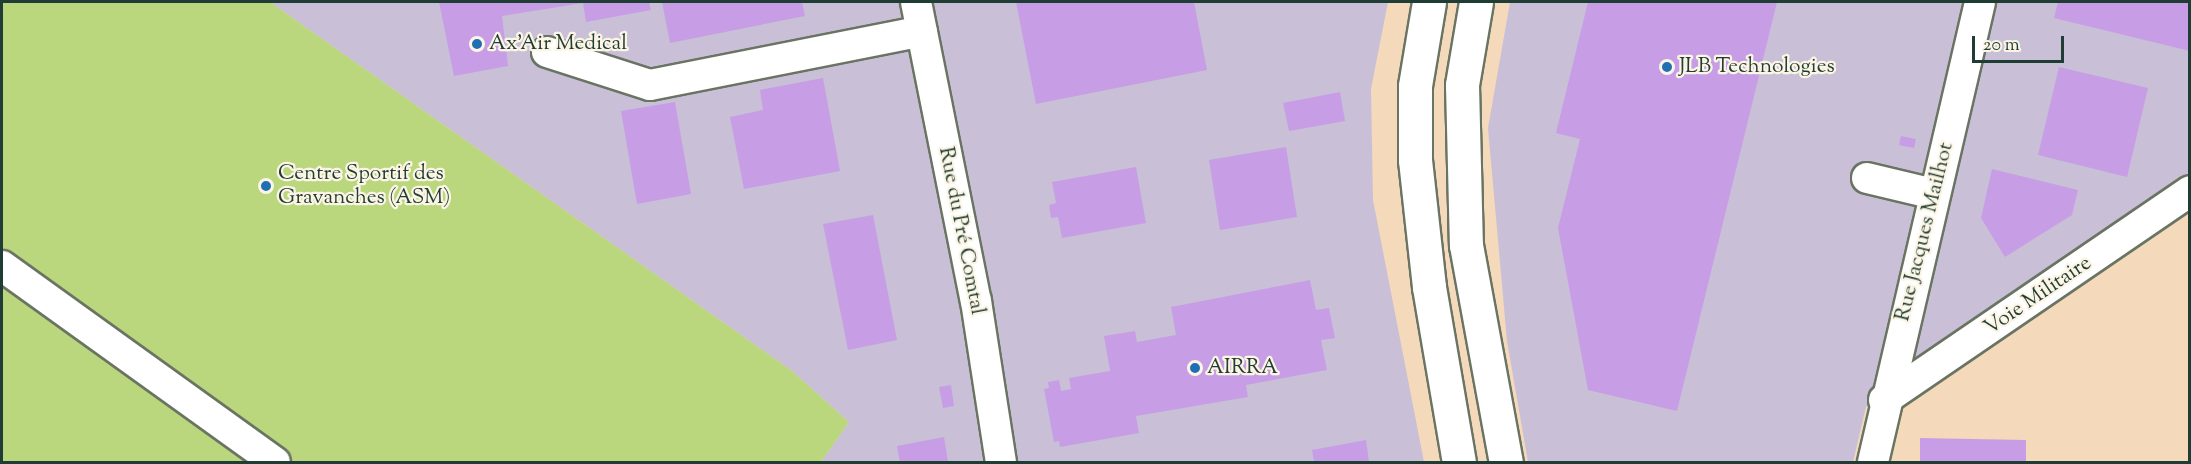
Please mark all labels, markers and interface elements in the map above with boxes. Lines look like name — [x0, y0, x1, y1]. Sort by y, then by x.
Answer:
scale bar — [1975, 24, 2066, 62]
place label: Ax'Air Medical — [489, 31, 627, 57]
text: 20 m — [1983, 33, 2020, 59]
marker: Ax'Air Medical — [470, 37, 484, 51]
place label: JLB Technologies — [1679, 54, 1835, 80]
marker: JLB Technologies — [1660, 60, 1674, 74]
street label: Rue Jacques Mailhot — [1891, 140, 1959, 324]
street label: Rue du Pré Comtal — [932, 145, 990, 317]
place label: Centre Sportif des Gravanches (ASM) — [278, 161, 450, 211]
marker: Centre Sportif des Gravanches (ASM) — [259, 179, 273, 193]
street label: Voie Militaire — [1980, 251, 2096, 341]
place label: AIRRA — [1207, 355, 1278, 381]
marker: AIRRA — [1188, 361, 1202, 375]

